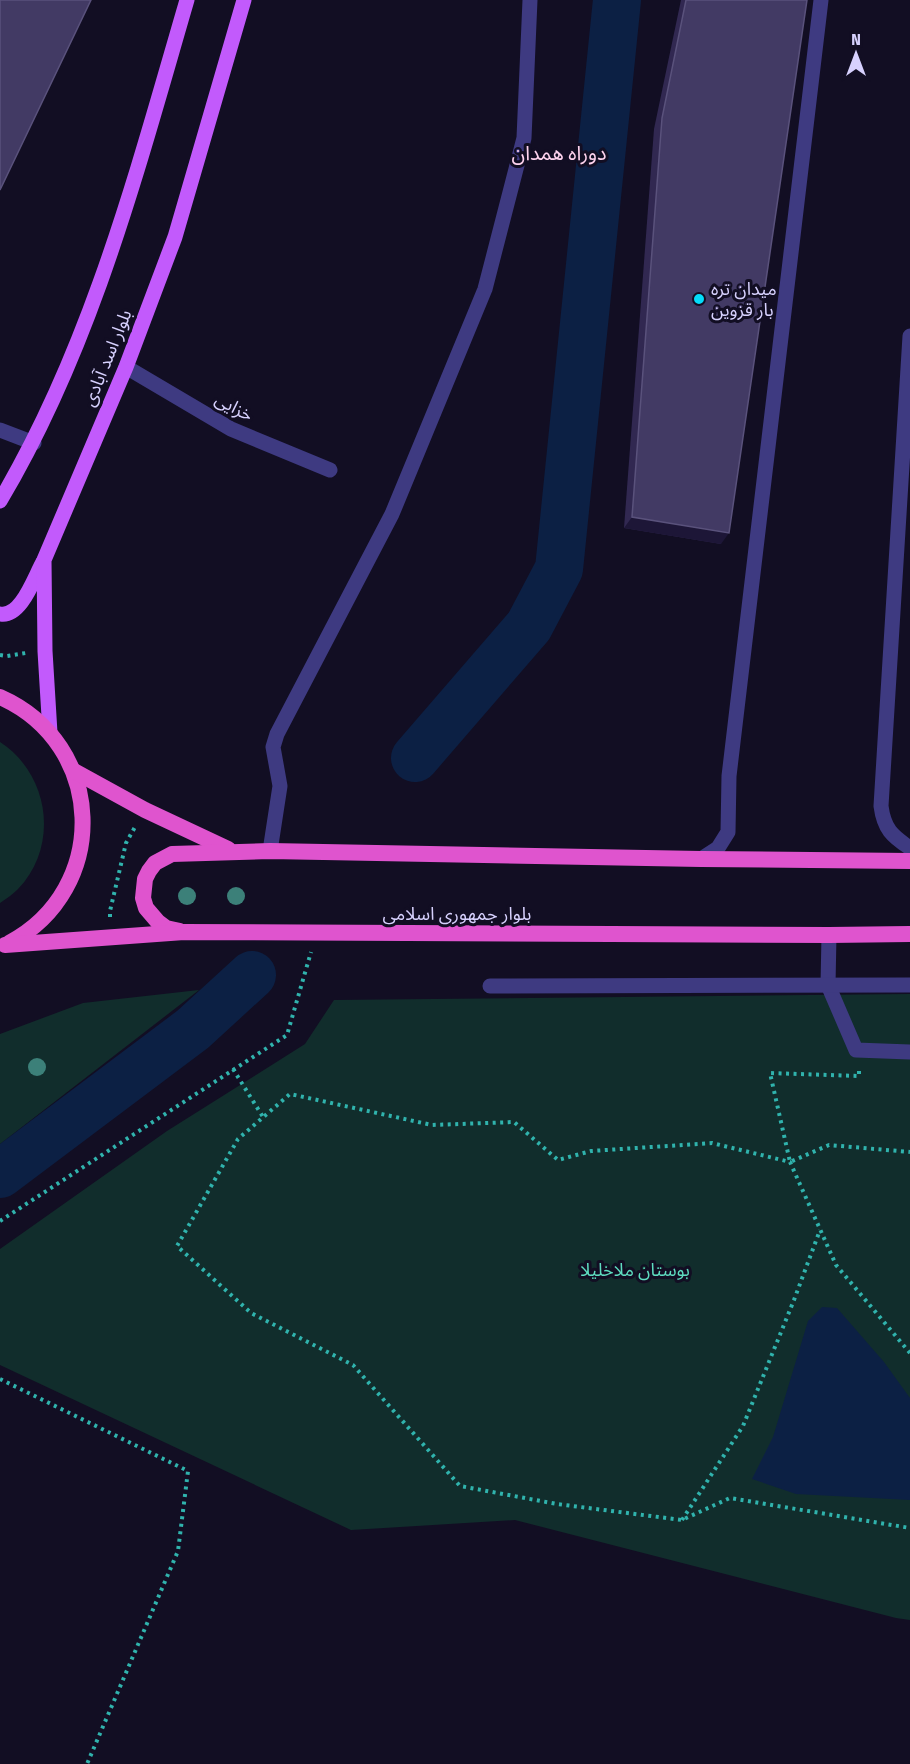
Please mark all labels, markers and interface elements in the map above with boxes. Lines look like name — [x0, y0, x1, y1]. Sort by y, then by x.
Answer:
north arrow — [826, 24, 886, 84]
text: N — [851, 30, 861, 49]
district label: دوراه همدان — [511, 141, 607, 165]
place label: میدان تره بار قزوین — [711, 278, 777, 321]
marker: میدان تره بار قزوین — [692, 292, 706, 306]
street label: بلوار اسد آبادی — [78, 306, 136, 410]
street label: خزایی — [211, 388, 257, 426]
street label: بلوار جمهوری اسلامی — [383, 903, 531, 925]
park label: بوستان ملاخلیلا — [580, 1259, 690, 1281]

